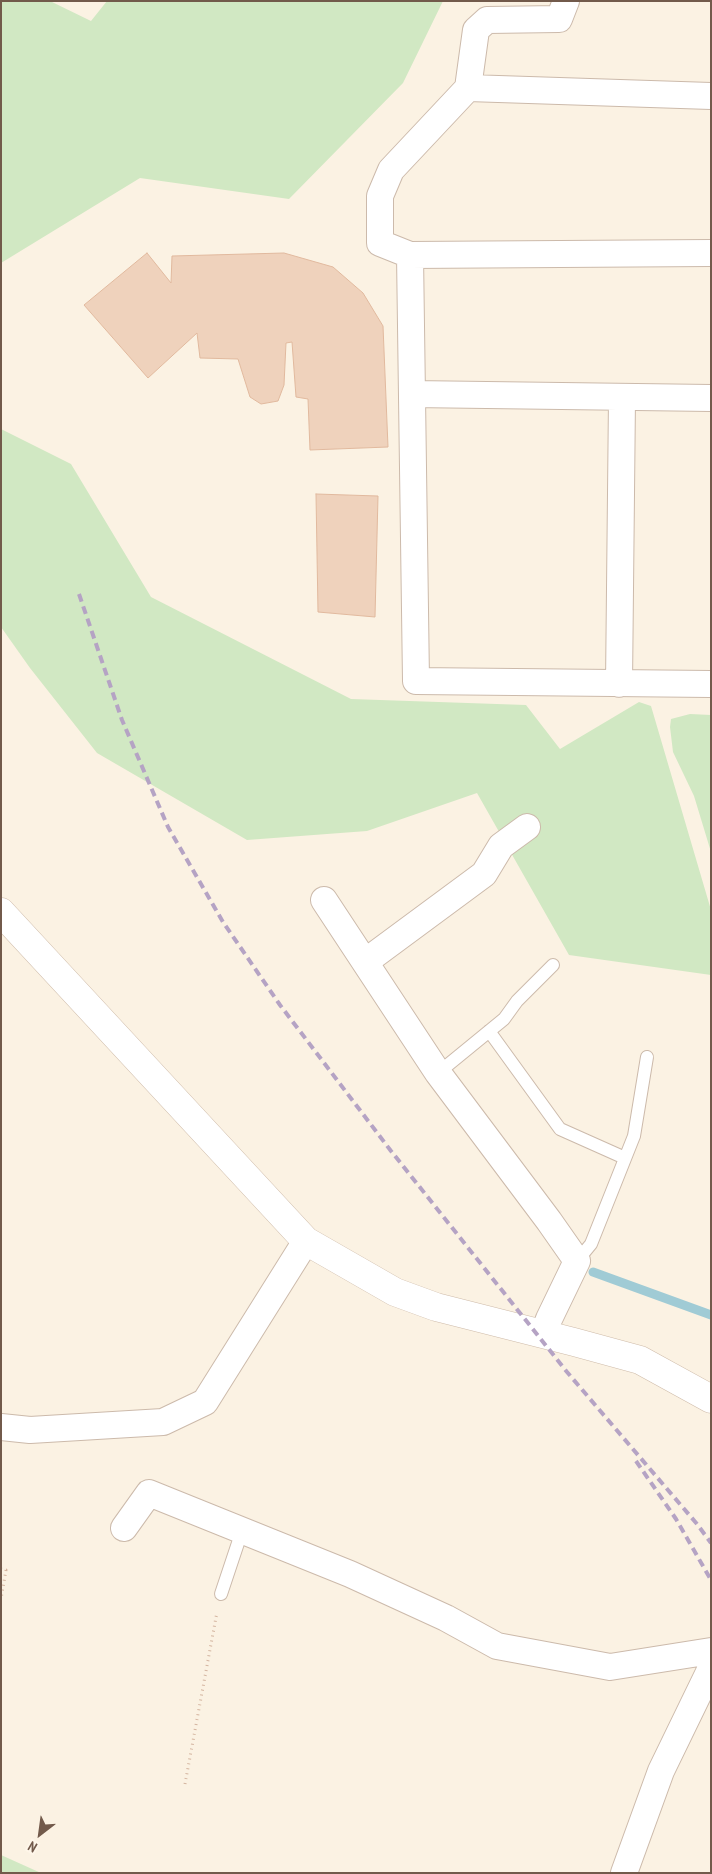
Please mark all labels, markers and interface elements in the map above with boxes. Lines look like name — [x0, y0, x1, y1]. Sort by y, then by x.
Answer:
north arrow — [15, 1809, 65, 1859]
text: N — [25, 1837, 40, 1857]

